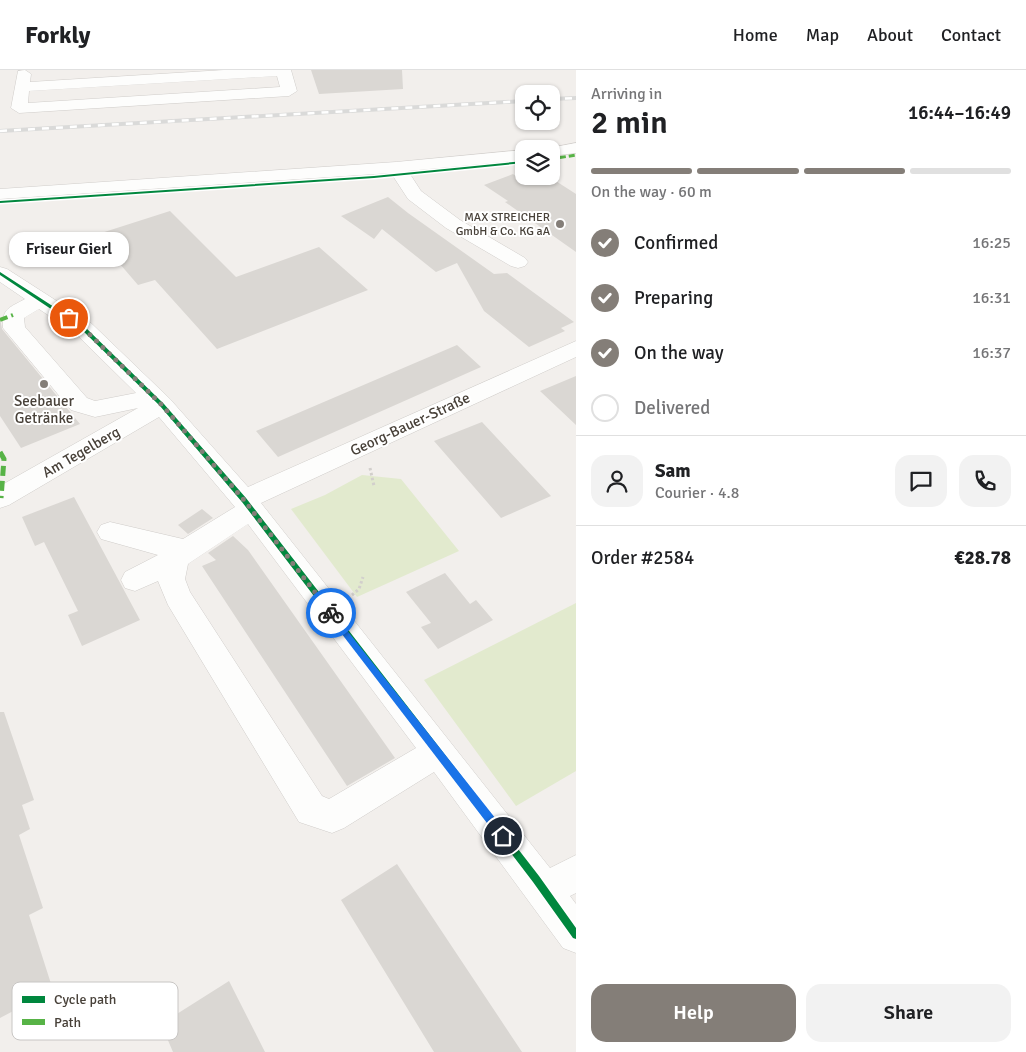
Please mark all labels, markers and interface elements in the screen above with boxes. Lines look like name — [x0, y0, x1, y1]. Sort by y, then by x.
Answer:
text: Forkly — [25, 20, 91, 50]
text: Home — [733, 24, 778, 46]
text: Map — [806, 24, 839, 46]
text: About — [867, 24, 913, 46]
text: Contact — [941, 24, 1001, 46]
text: Arriving in — [591, 84, 662, 104]
map controls — [515, 85, 560, 185]
button: locate — [515, 85, 560, 130]
text: 16:44–16:49 — [908, 101, 1011, 125]
text: 2 min — [591, 103, 668, 142]
button: layers — [515, 140, 560, 185]
text: On the way · 60 m — [591, 182, 712, 202]
place label: MAX STREICHER GmbH & Co. KG aA — [456, 210, 551, 239]
marker: MAX STREICHER GmbH & Co. KG aA — [554, 218, 566, 230]
icon: check — [591, 229, 619, 257]
text: Confirmed — [634, 231, 718, 255]
callout: Friseur Gierl — [9, 233, 129, 268]
text: 16:25 — [972, 233, 1011, 253]
text: Friseur Gierl — [26, 239, 112, 259]
icon: check — [591, 284, 619, 312]
text: Preparing — [634, 286, 713, 310]
text: 16:31 — [972, 288, 1011, 308]
pin — [48, 297, 90, 339]
icon: bag — [55, 304, 83, 332]
icon: check — [591, 339, 619, 367]
text: On the way — [634, 341, 724, 365]
text: 16:37 — [972, 343, 1011, 363]
marker: Seebauer Getränke — [38, 378, 50, 390]
street label: Georg-Bauer-Straße — [347, 388, 473, 460]
place label: Seebauer Getränke — [14, 392, 75, 427]
text: Delivered — [634, 396, 710, 420]
street label: Am Tegelberg — [39, 423, 123, 481]
button: person — [591, 455, 643, 507]
button: chat — [895, 455, 947, 507]
button: phone — [959, 455, 1011, 507]
text: Sam — [655, 459, 691, 483]
text: Courier · 4.8 — [655, 483, 739, 503]
text: Order #2584 — [591, 546, 694, 570]
text: €28.78 — [954, 546, 1011, 570]
courier — [306, 588, 356, 638]
icon: bike — [317, 599, 345, 627]
pin — [482, 815, 524, 857]
icon: home — [489, 822, 517, 850]
legend — [12, 982, 178, 1040]
button: Help — [591, 984, 796, 1042]
button: Share — [806, 984, 1011, 1042]
text: Cycle path — [54, 991, 116, 1008]
text: Path — [54, 1014, 81, 1031]

